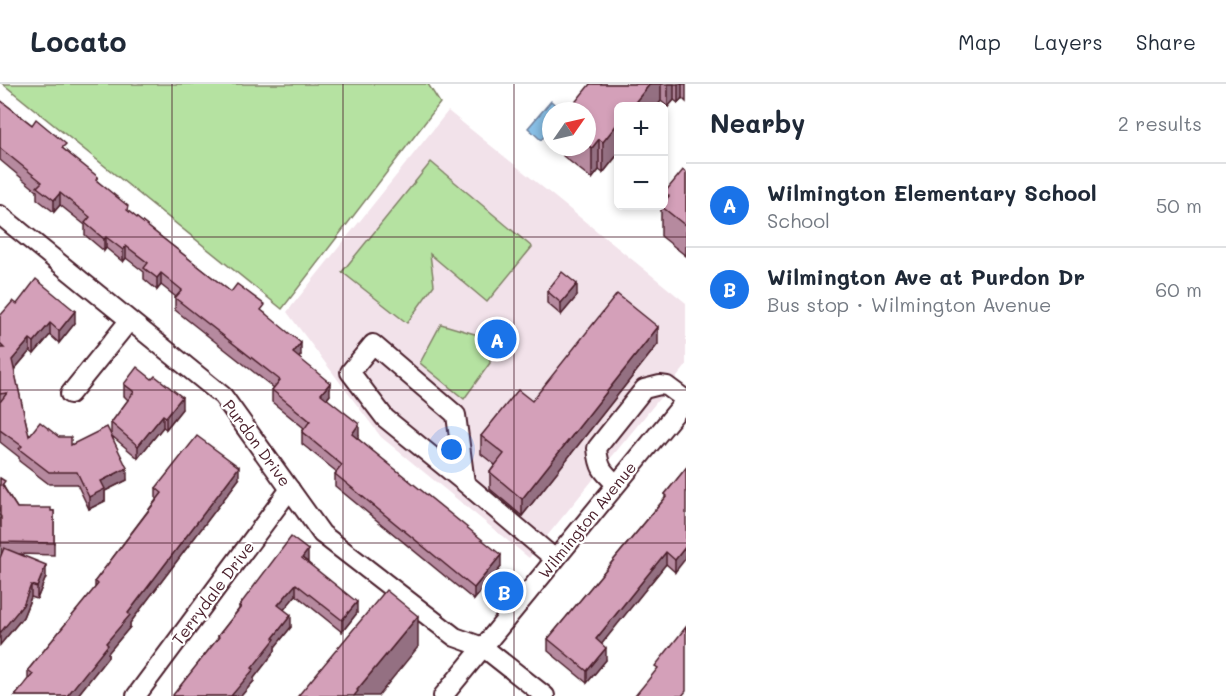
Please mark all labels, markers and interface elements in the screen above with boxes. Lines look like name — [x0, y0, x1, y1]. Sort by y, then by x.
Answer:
text: Locato — [30, 23, 127, 59]
text: Map — [958, 28, 1001, 55]
text: Layers — [1034, 28, 1103, 55]
text: Share — [1136, 28, 1196, 55]
north arrow — [542, 102, 596, 156]
map controls — [614, 102, 668, 210]
button: + — [614, 102, 668, 156]
text: Nearby — [710, 106, 805, 140]
text: 2 results — [1118, 110, 1202, 136]
button: − — [614, 156, 668, 210]
text: Wilmington Elementary School — [767, 178, 1097, 207]
text: A — [723, 192, 736, 218]
text: 50 m — [1156, 192, 1202, 218]
text: School — [767, 207, 830, 233]
text: Wilmington Ave at Purdon Dr — [767, 262, 1085, 291]
text: B — [723, 276, 736, 302]
text: 60 m — [1155, 276, 1202, 302]
text: Bus stop · Wilmington Avenue — [767, 291, 1052, 317]
pin: A — [478, 316, 516, 362]
street label: Purdon Drive — [219, 395, 296, 490]
your location — [437, 435, 466, 464]
street label: Wilmington Avenue — [533, 457, 640, 582]
street label: Terrydale Drive — [167, 537, 259, 649]
pin: B — [484, 568, 524, 614]

